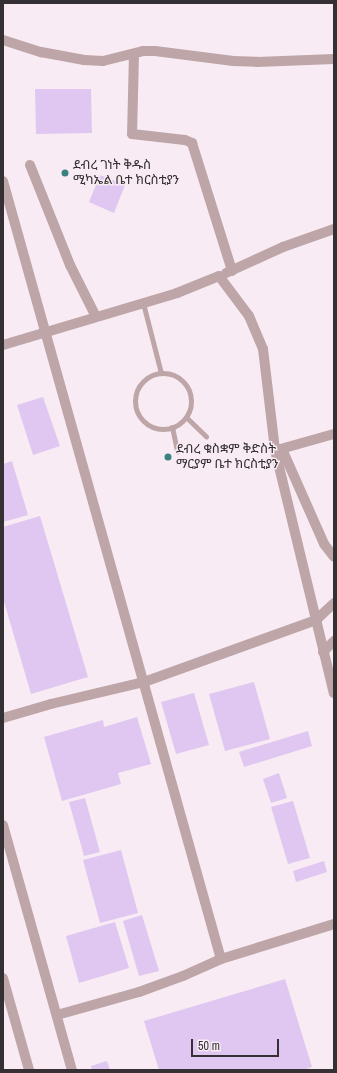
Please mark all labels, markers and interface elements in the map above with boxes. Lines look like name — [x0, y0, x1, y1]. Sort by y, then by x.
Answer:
place label: ደብረ ገነት ቅዱስ ሚካኤል ቤተ ክርስቲያን — [73, 158, 179, 189]
marker: ደብረ ገነት ቅዱስ ሚካኤል ቤተ ክርስቲያን — [60, 168, 70, 178]
place label: ደብረ ቁስቋም ቅድስት ማርያም ቤተ ክርስቲያን — [176, 442, 278, 473]
marker: ደብረ ቁስቋም ቅድስት ማርያም ቤተ ክርስቲያን — [163, 452, 173, 462]
scale bar — [193, 1031, 281, 1057]
text: 50 m — [198, 1038, 220, 1054]

